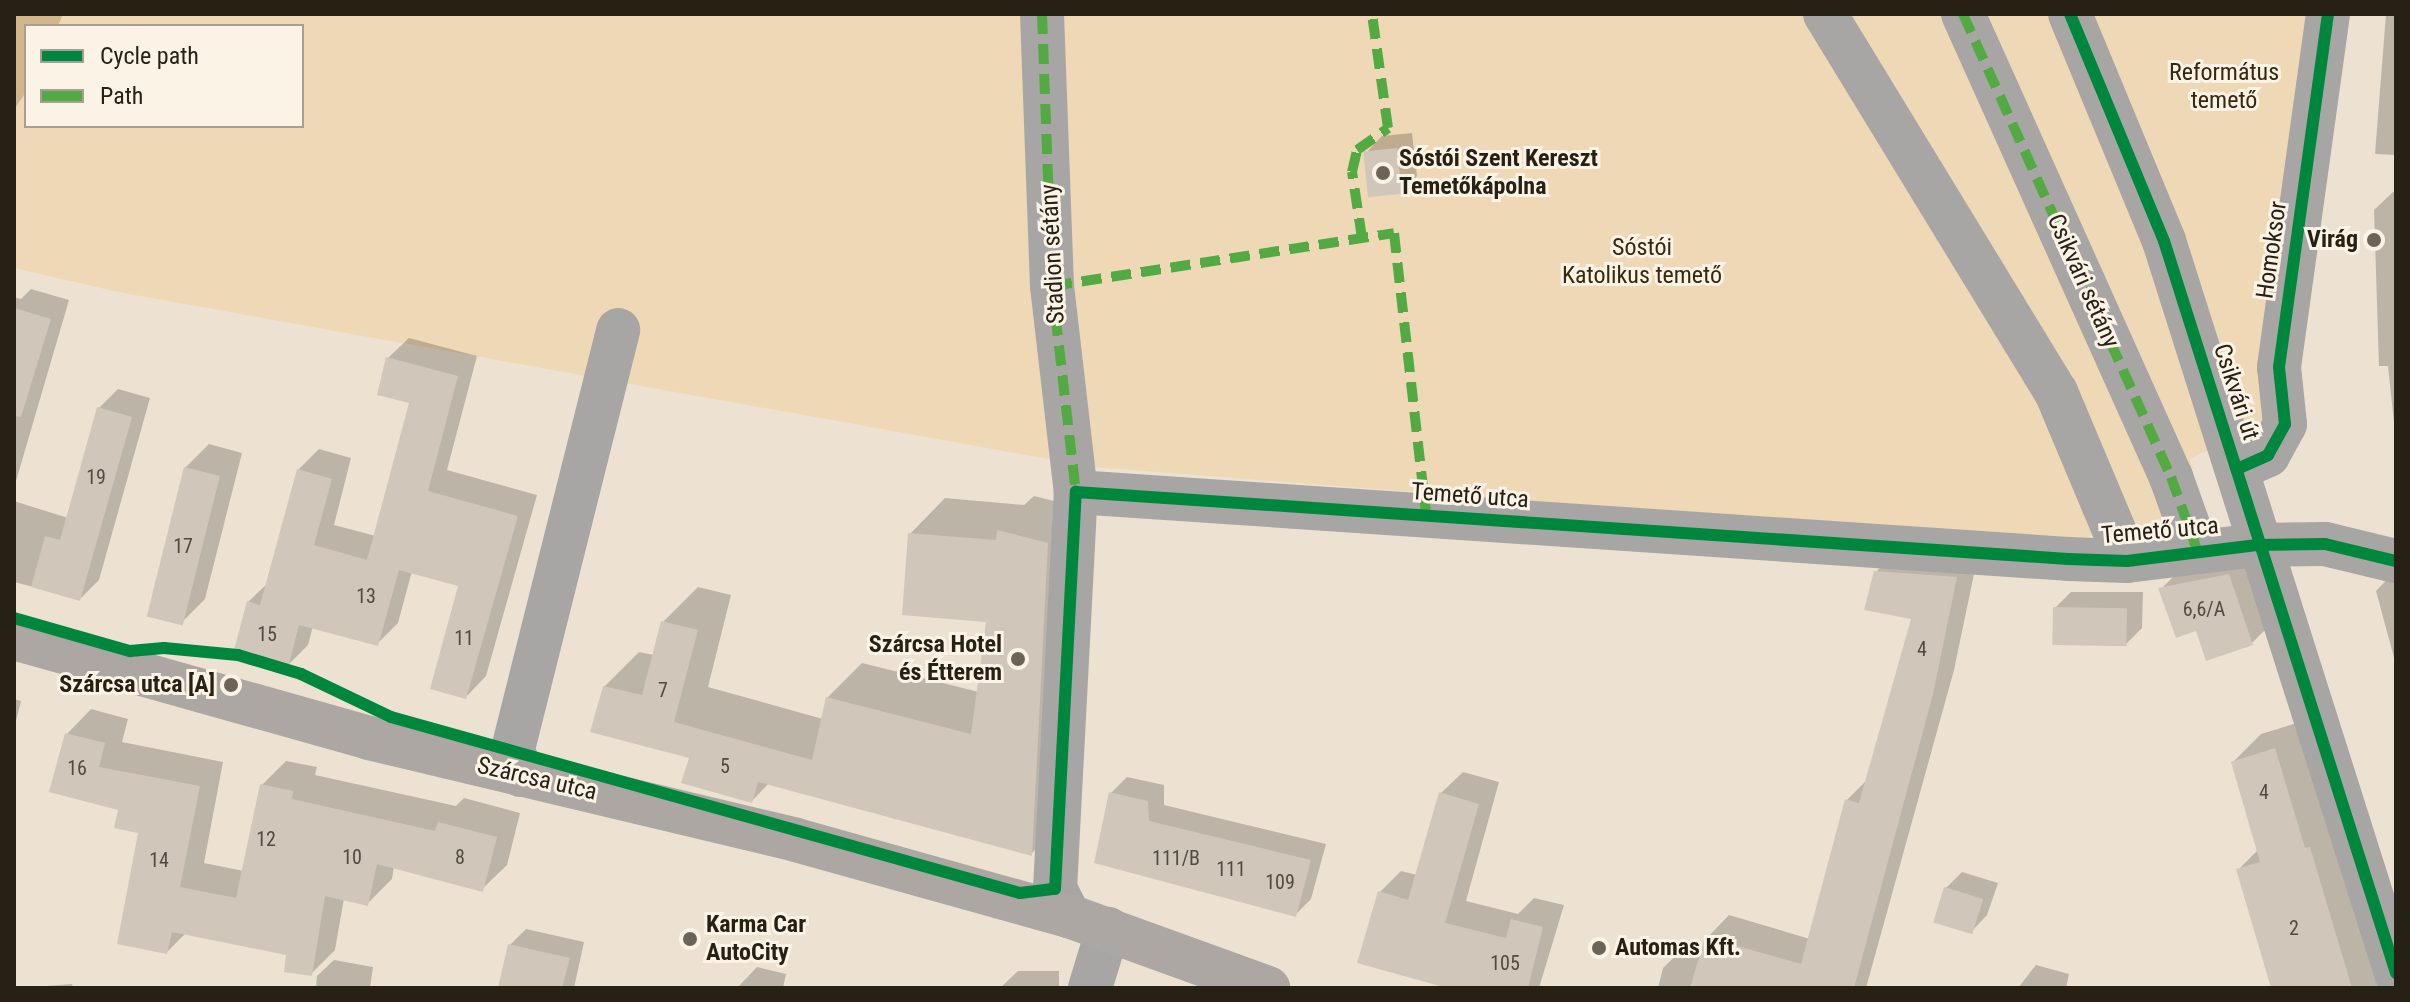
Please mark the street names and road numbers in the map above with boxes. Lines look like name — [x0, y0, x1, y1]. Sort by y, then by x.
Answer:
street label: Stadion sétány — [1035, 183, 1071, 325]
street label: Homoksor — [2251, 199, 2293, 301]
street label: Csikvári sétány — [2041, 210, 2125, 352]
street label: Csikvári út — [2207, 340, 2265, 444]
street label: Temető utca — [1410, 478, 1530, 514]
street label: Temető utca — [2100, 512, 2220, 550]
street label: Szárcsa utca — [474, 751, 600, 807]

